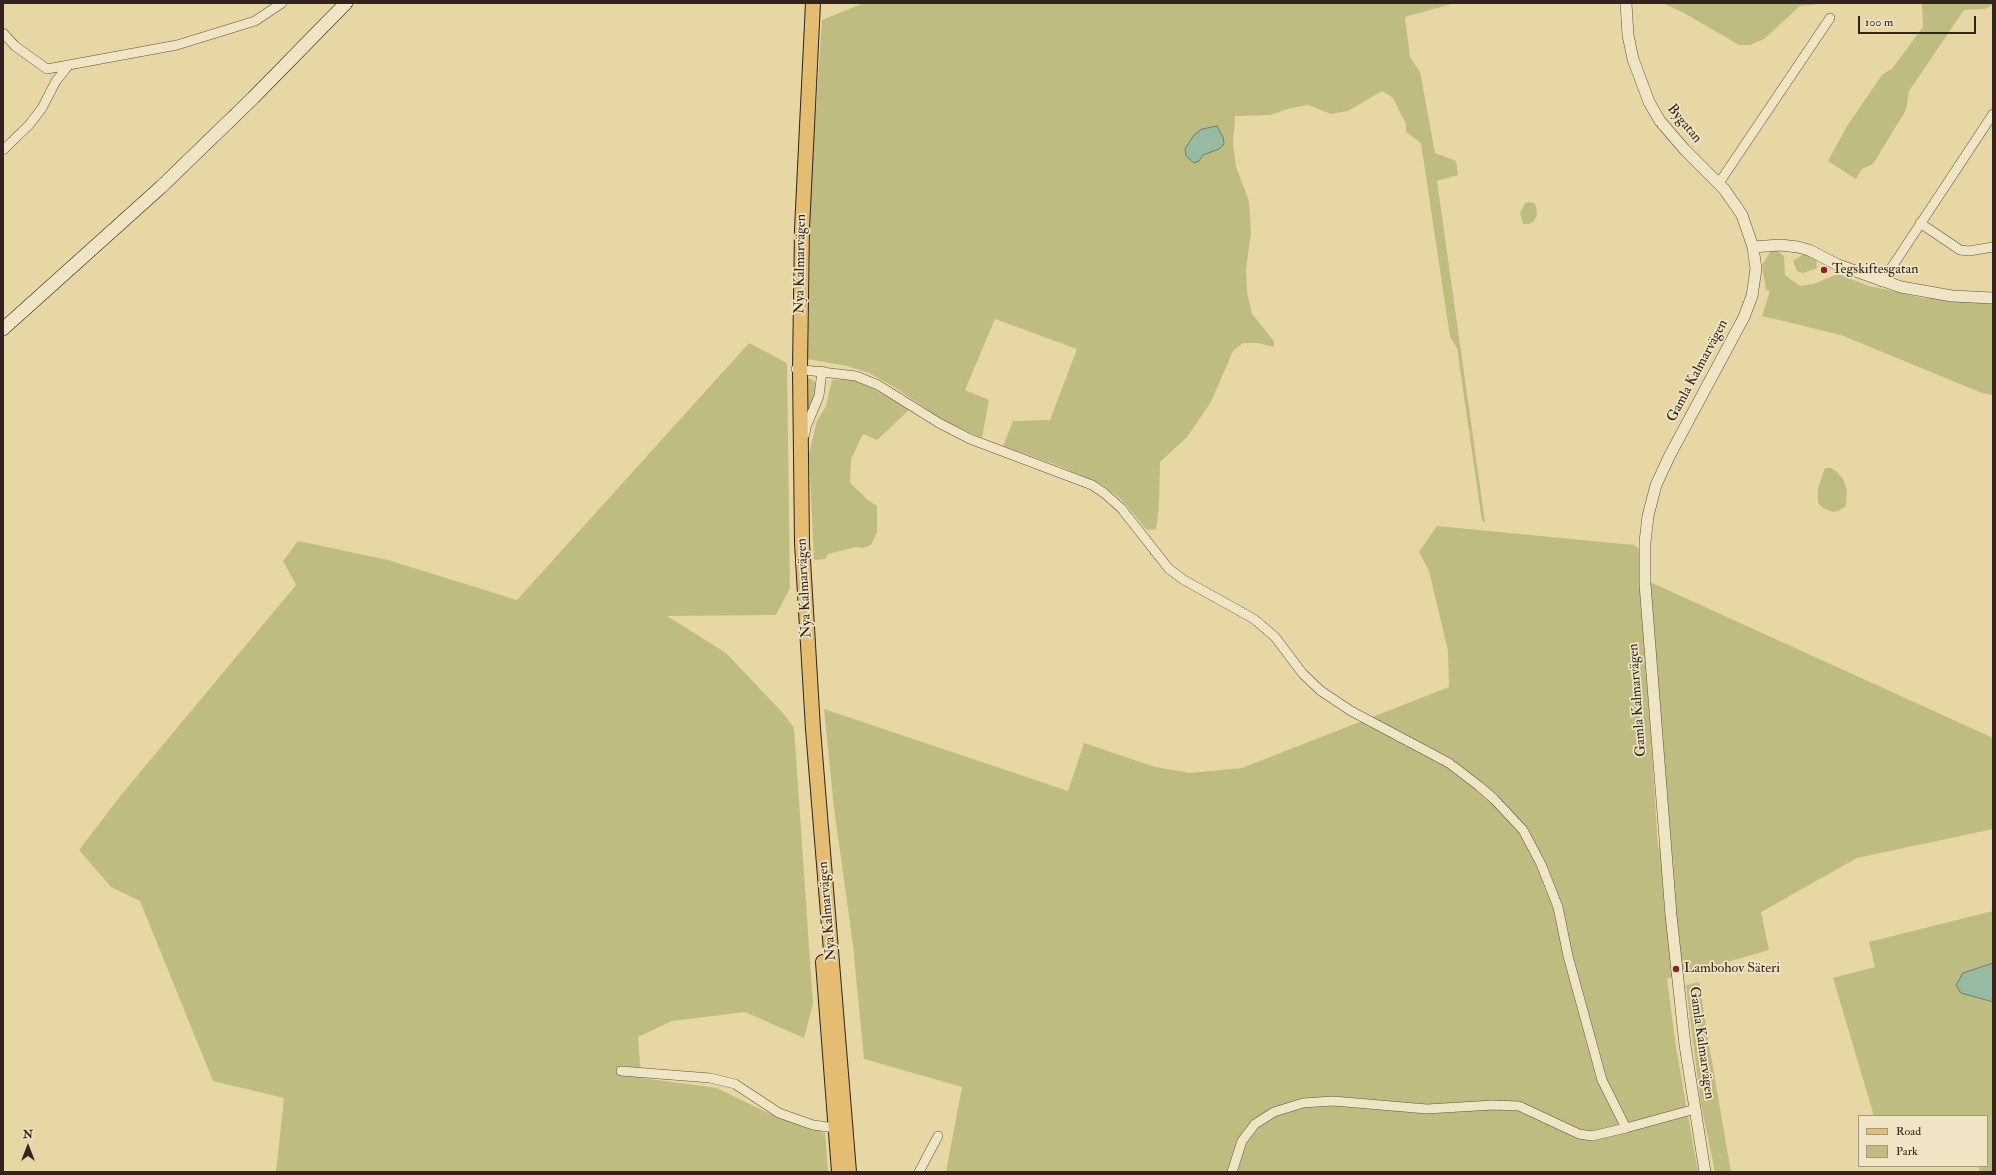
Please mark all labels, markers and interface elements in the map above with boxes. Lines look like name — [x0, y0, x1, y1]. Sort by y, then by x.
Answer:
scale bar — [1860, 8, 1978, 34]
text: 100 m — [1865, 15, 1893, 30]
street label: Bygatan — [1663, 101, 1705, 147]
street label: Nya Kalmarvägen — [792, 214, 810, 314]
place label: Tegskiftesgatan — [1832, 262, 1918, 278]
marker: Tegskiftesgatan — [1819, 265, 1829, 275]
street label: Gamla Kalmarvägen — [1664, 317, 1732, 425]
street label: Nya Kalmarvägen — [794, 538, 816, 638]
street label: Gamla Kalmarvägen — [1626, 643, 1650, 757]
street label: Nya Kalmarvägen — [815, 861, 841, 961]
place label: Lambohov Säteri — [1684, 961, 1780, 977]
marker: Lambohov Säteri — [1671, 964, 1681, 974]
street label: Gamla Kalmarvägen — [1685, 986, 1717, 1100]
legend — [1858, 1115, 1988, 1167]
text: Road — [1896, 1124, 1921, 1139]
north arrow — [8, 1127, 48, 1167]
text: N — [23, 1128, 33, 1141]
text: Park — [1896, 1144, 1918, 1159]

